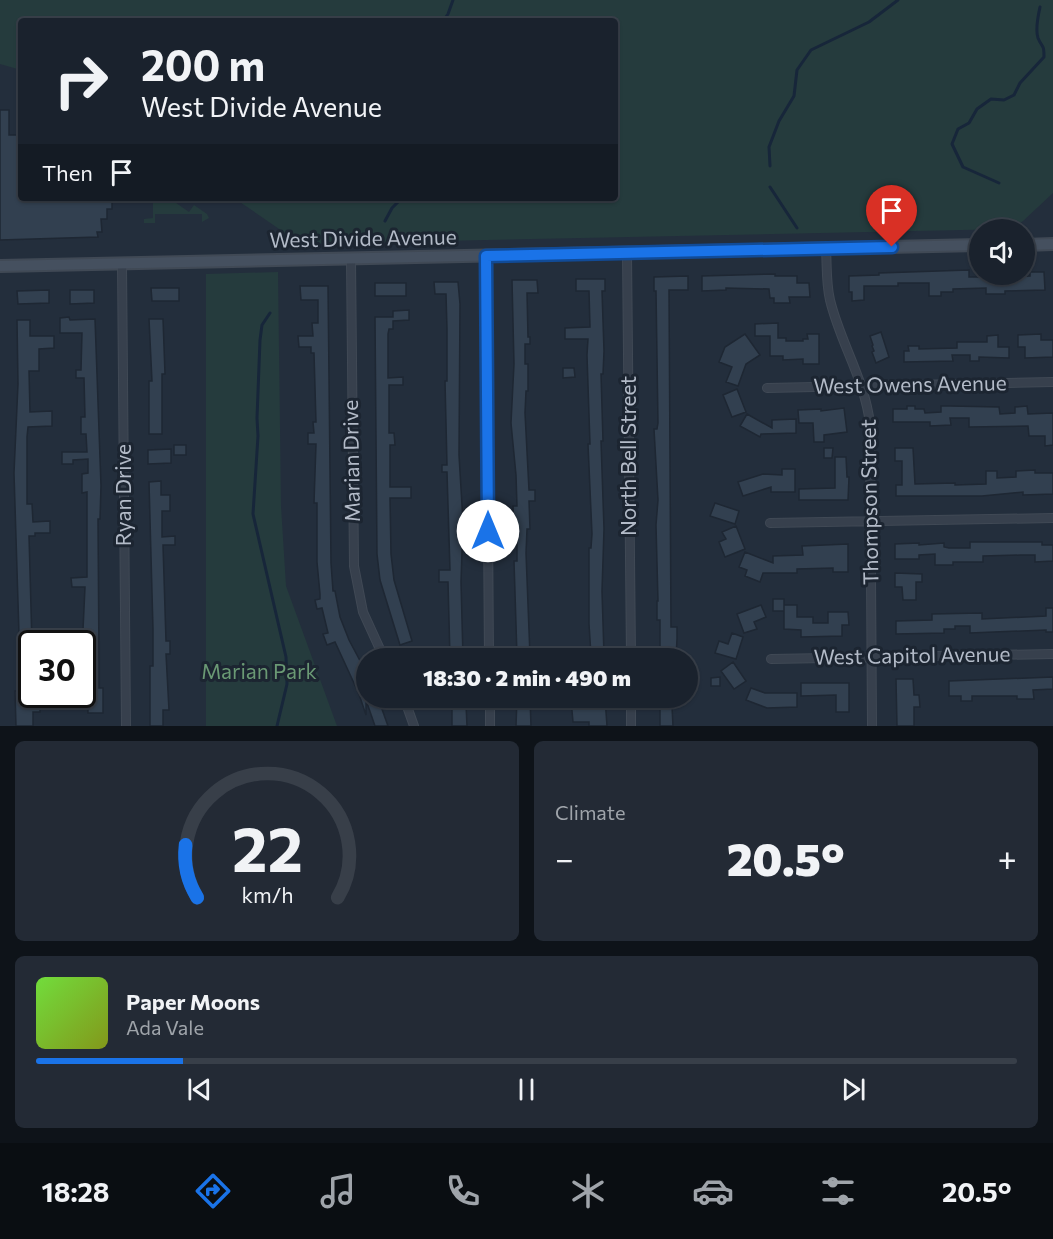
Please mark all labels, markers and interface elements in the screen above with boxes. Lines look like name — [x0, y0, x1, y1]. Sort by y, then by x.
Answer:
text: 200 m — [141, 38, 265, 90]
icon: right — [42, 42, 120, 120]
text: West Divide Avenue — [141, 90, 382, 123]
icon: arrive — [105, 156, 138, 189]
text: Then — [42, 159, 93, 186]
pin — [866, 185, 917, 247]
icon: arrive — [875, 194, 908, 227]
map controls — [969, 219, 1035, 285]
button: sound — [969, 219, 1035, 285]
street label: West Divide Avenue — [269, 223, 457, 252]
street label: West Owens Avenue — [813, 369, 1007, 398]
street label: North Bell Street — [615, 376, 640, 536]
street label: Marian Drive — [337, 400, 364, 522]
street label: Thompson Street — [855, 419, 882, 585]
street label: Ryan Drive — [110, 444, 135, 546]
position arrow — [456, 499, 520, 563]
speed limit sign: 30 — [18, 630, 96, 708]
street label: West Capitol Avenue — [813, 640, 1011, 669]
park label: Marian Park — [201, 658, 317, 683]
text: 18:30 · 2 min · 490 m — [423, 664, 631, 691]
text: Climate — [555, 800, 625, 824]
text: 22 — [231, 809, 303, 885]
text: 20.5° — [727, 830, 845, 885]
text: − — [555, 837, 574, 878]
text: + — [998, 837, 1017, 878]
text: km/h — [241, 881, 293, 907]
text: Paper Moons — [126, 988, 260, 1015]
text: Ada Vale — [126, 1015, 204, 1039]
icon: previous — [183, 1073, 216, 1106]
icon: pause — [510, 1073, 543, 1106]
icon: next — [837, 1073, 870, 1106]
icon: directions — [192, 1170, 234, 1212]
icon: music — [317, 1170, 359, 1212]
icon: phone — [442, 1170, 484, 1212]
icon: climate — [567, 1170, 609, 1212]
icon: car — [692, 1170, 734, 1212]
icon: filters — [817, 1170, 859, 1212]
text: 18:28 — [41, 1175, 109, 1208]
text: 20.5° — [942, 1175, 1011, 1208]

